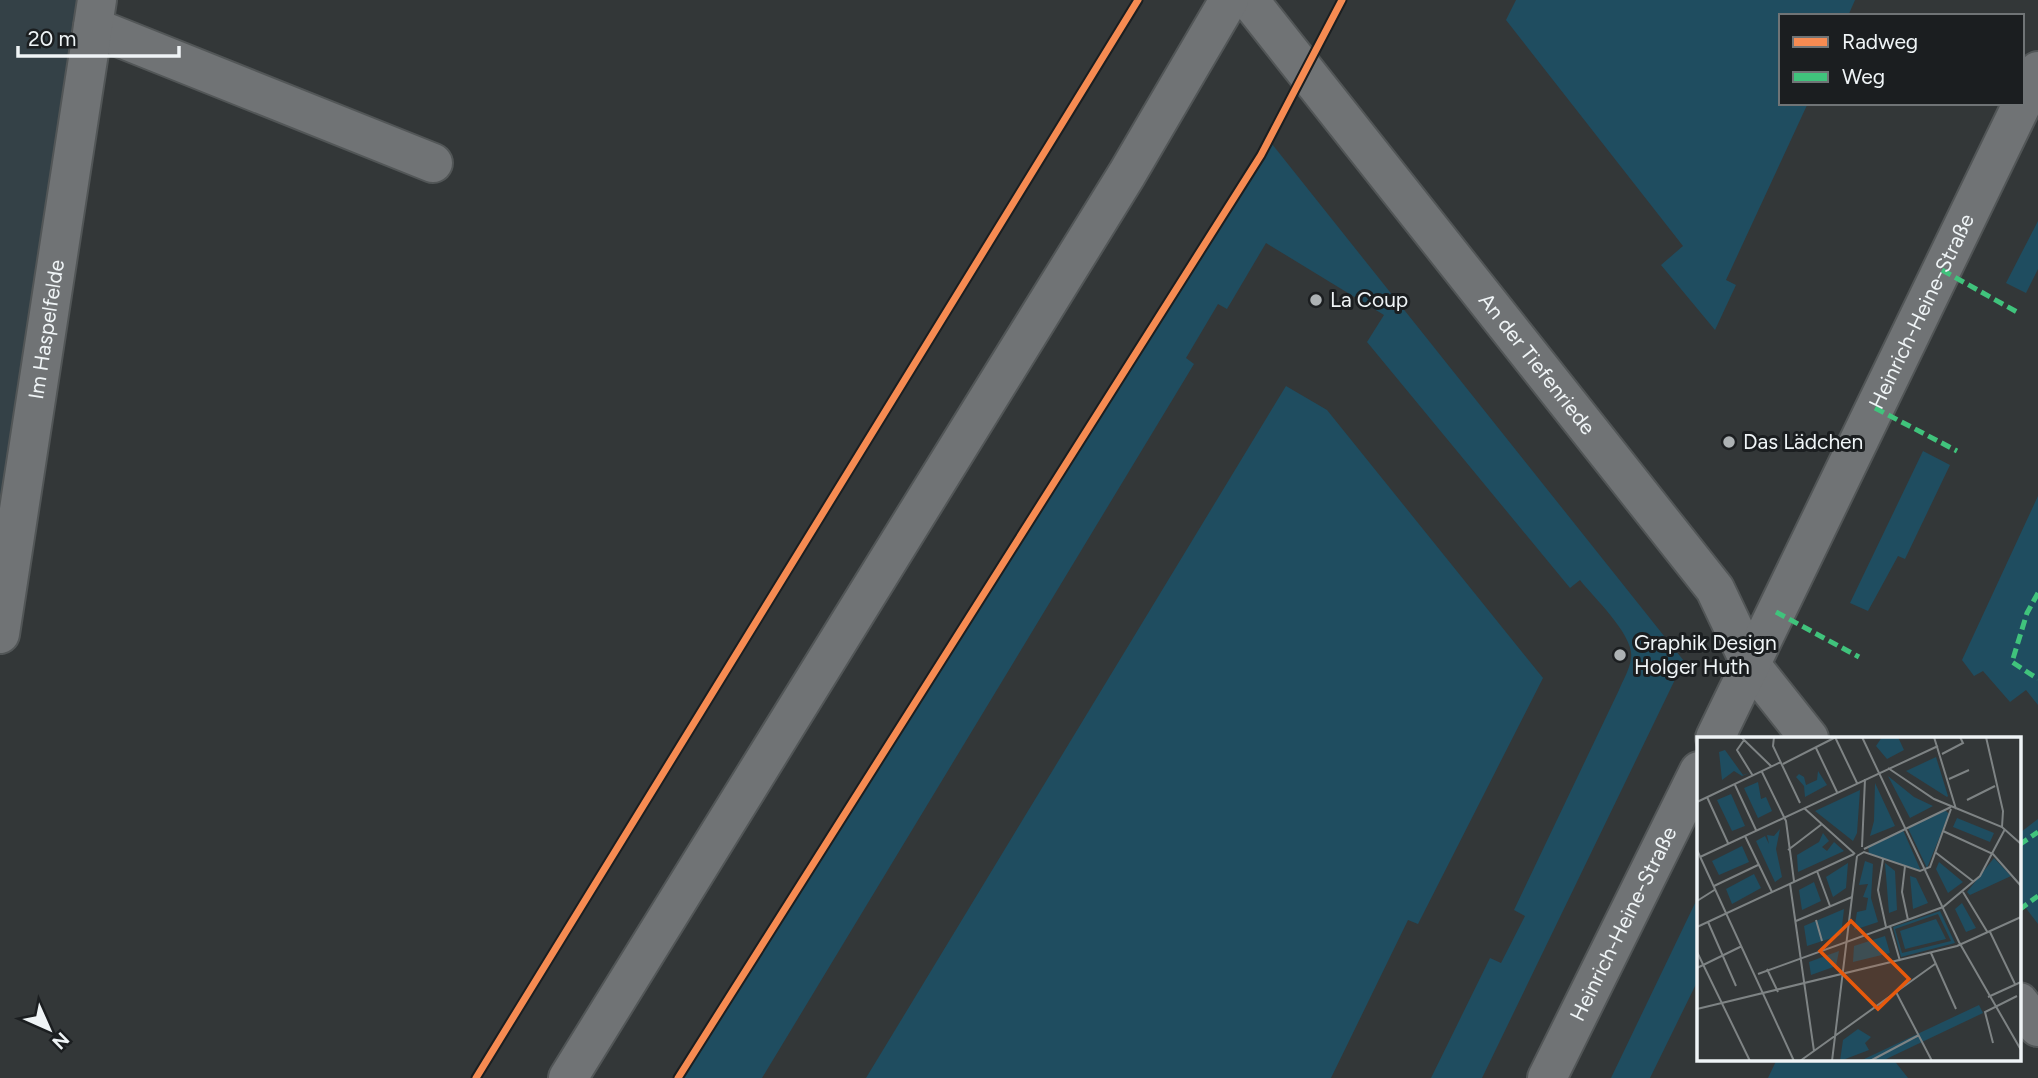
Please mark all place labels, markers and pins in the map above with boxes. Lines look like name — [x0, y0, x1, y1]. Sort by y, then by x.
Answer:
place label: La Coup — [1330, 287, 1408, 312]
marker: La Coup — [1308, 292, 1324, 308]
place label: Das Lädchen — [1743, 429, 1863, 454]
marker: Das Lädchen — [1721, 434, 1737, 450]
place label: Graphik Design Holger Huth — [1634, 630, 1777, 679]
marker: Graphik Design Holger Huth — [1612, 647, 1628, 663]

